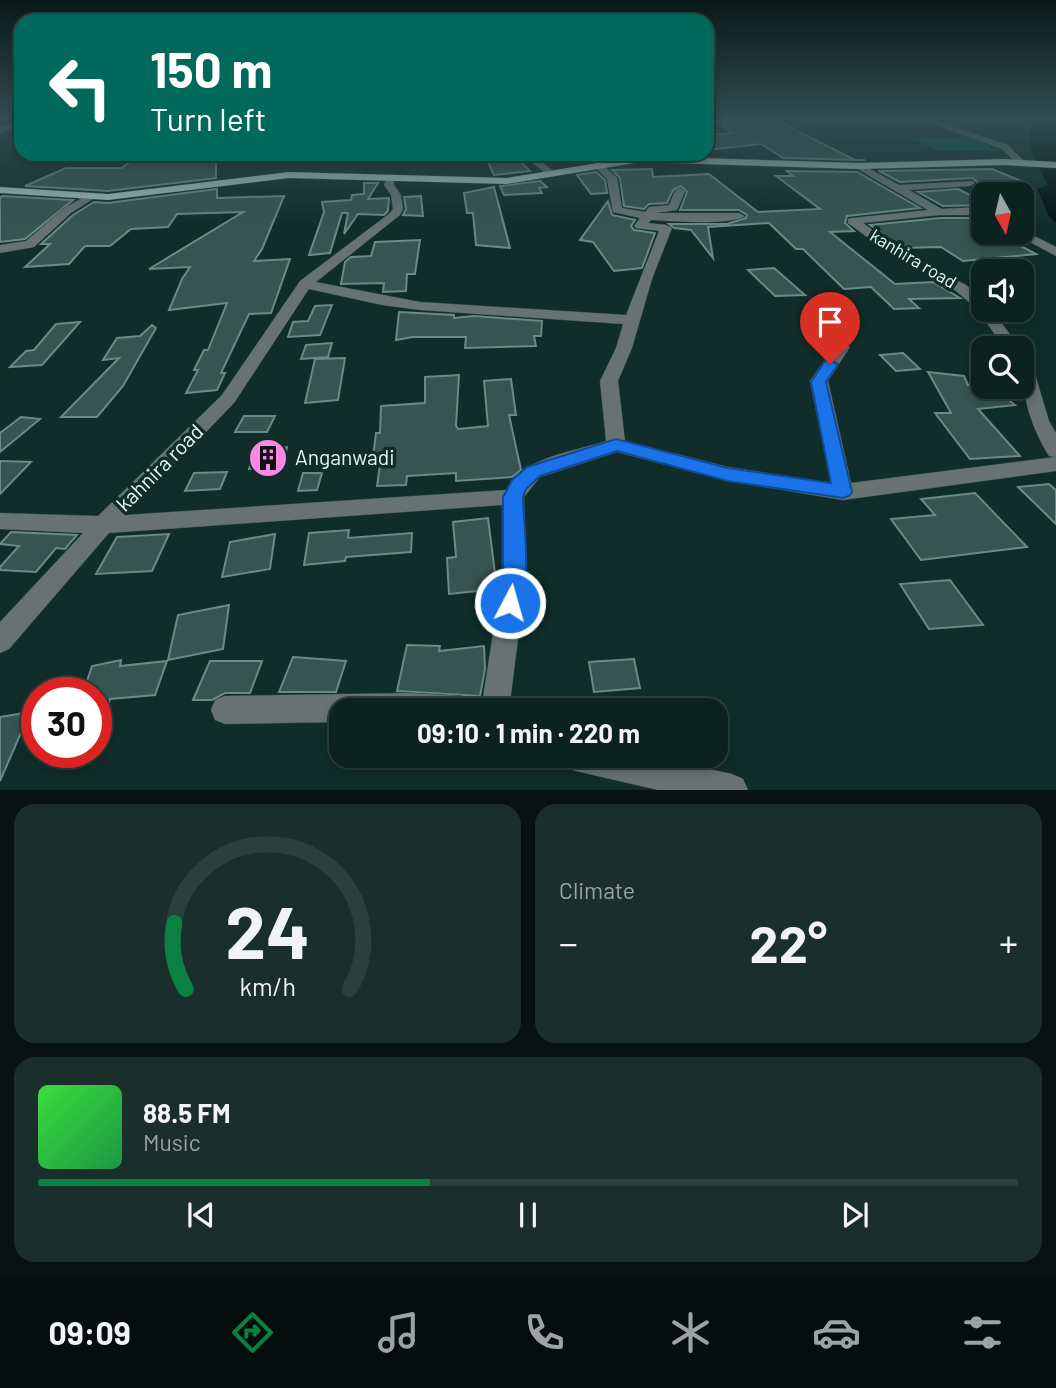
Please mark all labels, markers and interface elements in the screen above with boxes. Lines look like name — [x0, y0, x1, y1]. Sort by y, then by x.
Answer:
text: 150 m — [150, 39, 272, 98]
icon: left — [35, 42, 126, 133]
text: Turn left — [150, 99, 267, 137]
north arrow — [971, 182, 1034, 245]
map controls — [971, 182, 1034, 399]
street label: kanhira road — [866, 224, 961, 292]
button: sound — [971, 259, 1034, 322]
pin — [800, 292, 860, 364]
icon: arrive — [811, 303, 849, 341]
button: search — [971, 336, 1034, 399]
street label: kahnira road — [110, 418, 208, 516]
building icon: Anganwadi — [247, 437, 289, 479]
place label: Anganwadi — [295, 444, 395, 469]
position arrow — [473, 566, 547, 640]
speed limit sign: 30 — [21, 677, 112, 768]
text: 09:10 · 1 min · 220 m — [417, 717, 640, 748]
text: Climate — [559, 876, 635, 904]
text: 24 — [225, 887, 310, 975]
text: 22° — [750, 911, 827, 973]
text: − — [559, 919, 578, 965]
text: + — [999, 919, 1018, 965]
text: km/h — [239, 971, 296, 1001]
text: 88.5 FM — [143, 1097, 231, 1128]
text: Music — [143, 1128, 201, 1156]
icon: previous — [182, 1196, 220, 1234]
icon: pause — [509, 1196, 547, 1234]
icon: next — [836, 1196, 874, 1234]
icon: directions — [228, 1308, 277, 1357]
icon: music — [374, 1308, 423, 1357]
icon: phone — [520, 1308, 569, 1357]
icon: climate — [666, 1308, 715, 1357]
icon: car — [812, 1308, 861, 1357]
icon: filters — [958, 1308, 1007, 1357]
text: 09:09 — [49, 1313, 131, 1351]

